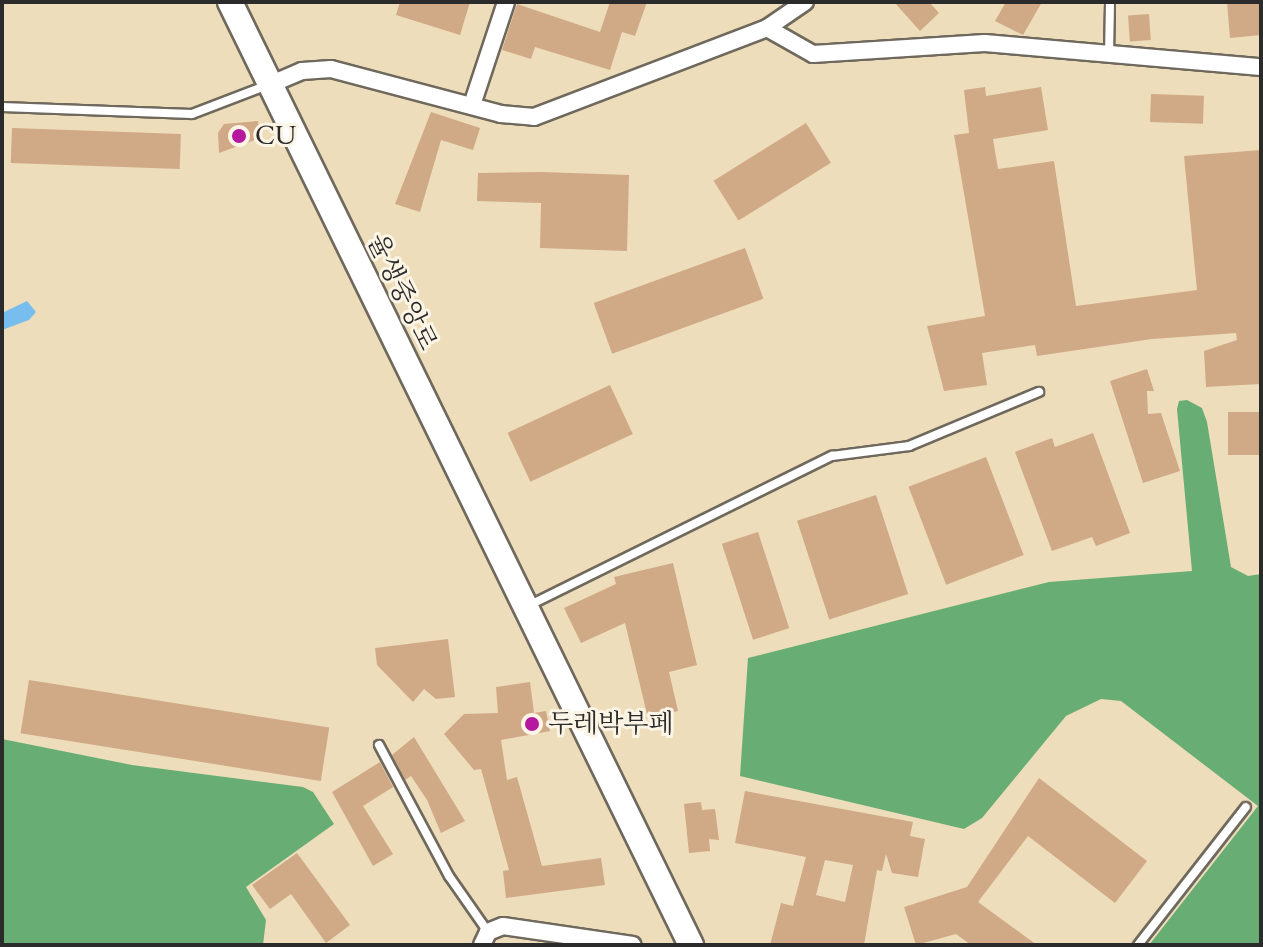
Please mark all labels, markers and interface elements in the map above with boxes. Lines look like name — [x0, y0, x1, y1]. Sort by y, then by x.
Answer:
place label: CU — [255, 120, 296, 152]
marker: CU — [230, 127, 248, 145]
street label: 율생중앙로 — [360, 229, 444, 355]
place label: 두레박부페 — [548, 708, 674, 740]
marker: 두레박부페 — [523, 715, 541, 733]

